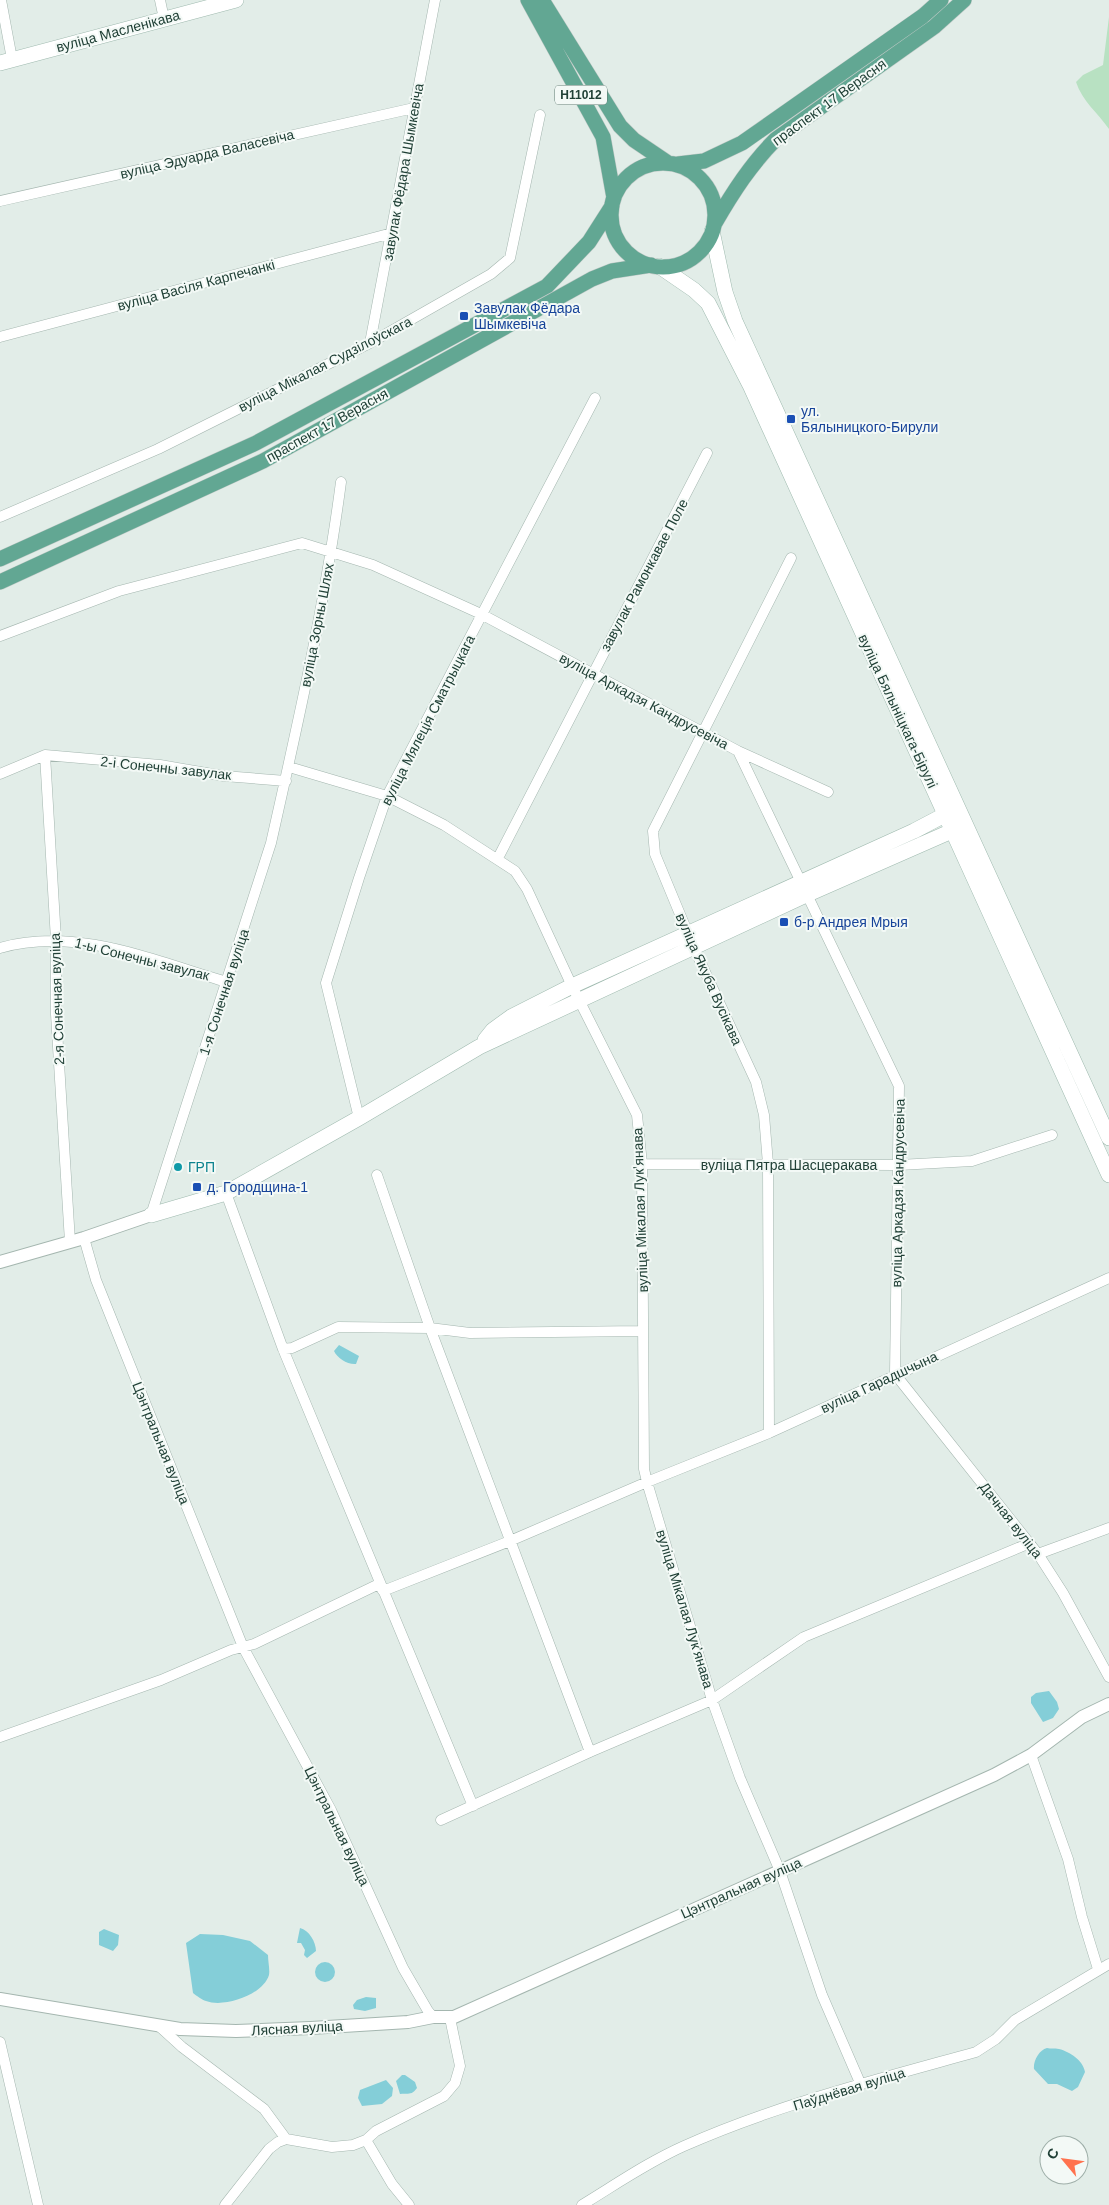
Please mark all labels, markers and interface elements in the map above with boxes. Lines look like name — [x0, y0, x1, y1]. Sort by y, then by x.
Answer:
street label: вуліца Масленікава — [54, 7, 182, 55]
street label: праспект 17 Верасня — [769, 55, 889, 149]
street label: завулак Фёдара Шымкевіча — [379, 82, 427, 262]
road number: Н11012 — [555, 86, 607, 104]
street label: вуліца Эдуарда Валасевіча — [118, 126, 296, 182]
street label: вуліца Васіля Карпечанкі — [116, 256, 276, 314]
place label: Завулак Фёдара Шымкевіча — [474, 300, 580, 332]
marker: Завулак Фёдара Шымкевіча — [458, 310, 470, 322]
street label: вуліца Мікалая Судзілоўскага — [236, 313, 415, 415]
street label: праспект 17 Верасня — [263, 385, 391, 465]
place label: ул. Бялыницкого-Бирули — [801, 403, 938, 435]
marker: ул. Бялыницкого-Бирули — [785, 413, 797, 425]
street label: завулак Рамонкавае Поле — [597, 496, 691, 654]
street label: вуліца Зорны Шлях — [297, 562, 337, 688]
street label: вуліца Бялыніцкага-Бірулі — [855, 631, 941, 791]
street label: вуліца Мялеція Сматрыцкага — [378, 632, 478, 808]
street label: вуліца Аркадзя Кандрусевіча — [557, 650, 731, 753]
street label: 2-і Сонечны завулак — [100, 753, 233, 783]
street label: вуліца Якуба Вусікава — [673, 910, 746, 1048]
place label: б-р Андрея Мрыя — [794, 914, 908, 930]
marker: б-р Андрея Мрыя — [778, 916, 790, 928]
street label: 1-я Сонечная вуліца — [196, 927, 252, 1057]
street label: 2-я Сонечная вуліца — [47, 933, 67, 1065]
street label: 1-ы Сонечны завулак — [73, 934, 212, 984]
street label: вуліца Аркадзя Кандрусевіча — [888, 1098, 908, 1288]
street label: вуліца Мікалая Лукʼянава — [629, 1127, 651, 1293]
street label: вуліца Пятра Шасцеракава — [701, 1157, 877, 1173]
place label: ГРП — [188, 1159, 215, 1175]
marker: ГРП — [172, 1161, 184, 1173]
place label: д. Городщина-1 — [207, 1179, 308, 1195]
marker: д. Городщина-1 — [191, 1181, 203, 1193]
street label: вуліца Гарадшчына — [818, 1348, 940, 1416]
street label: Цэнтральная вуліца — [129, 1379, 193, 1507]
street label: Дачная вуліца — [976, 1479, 1046, 1561]
street label: вуліца Мікалая Лукʼянава — [653, 1528, 717, 1690]
street label: Цэнтральная вуліца — [301, 1764, 373, 1888]
street label: Цэнтральная вуліца — [678, 1854, 804, 1922]
street label: Лясная вуліца — [251, 2018, 343, 2038]
street label: Паўднёвая вуліца — [791, 2064, 907, 2114]
north arrow — [1039, 2135, 1089, 2185]
text: С — [1043, 2145, 1062, 2162]

